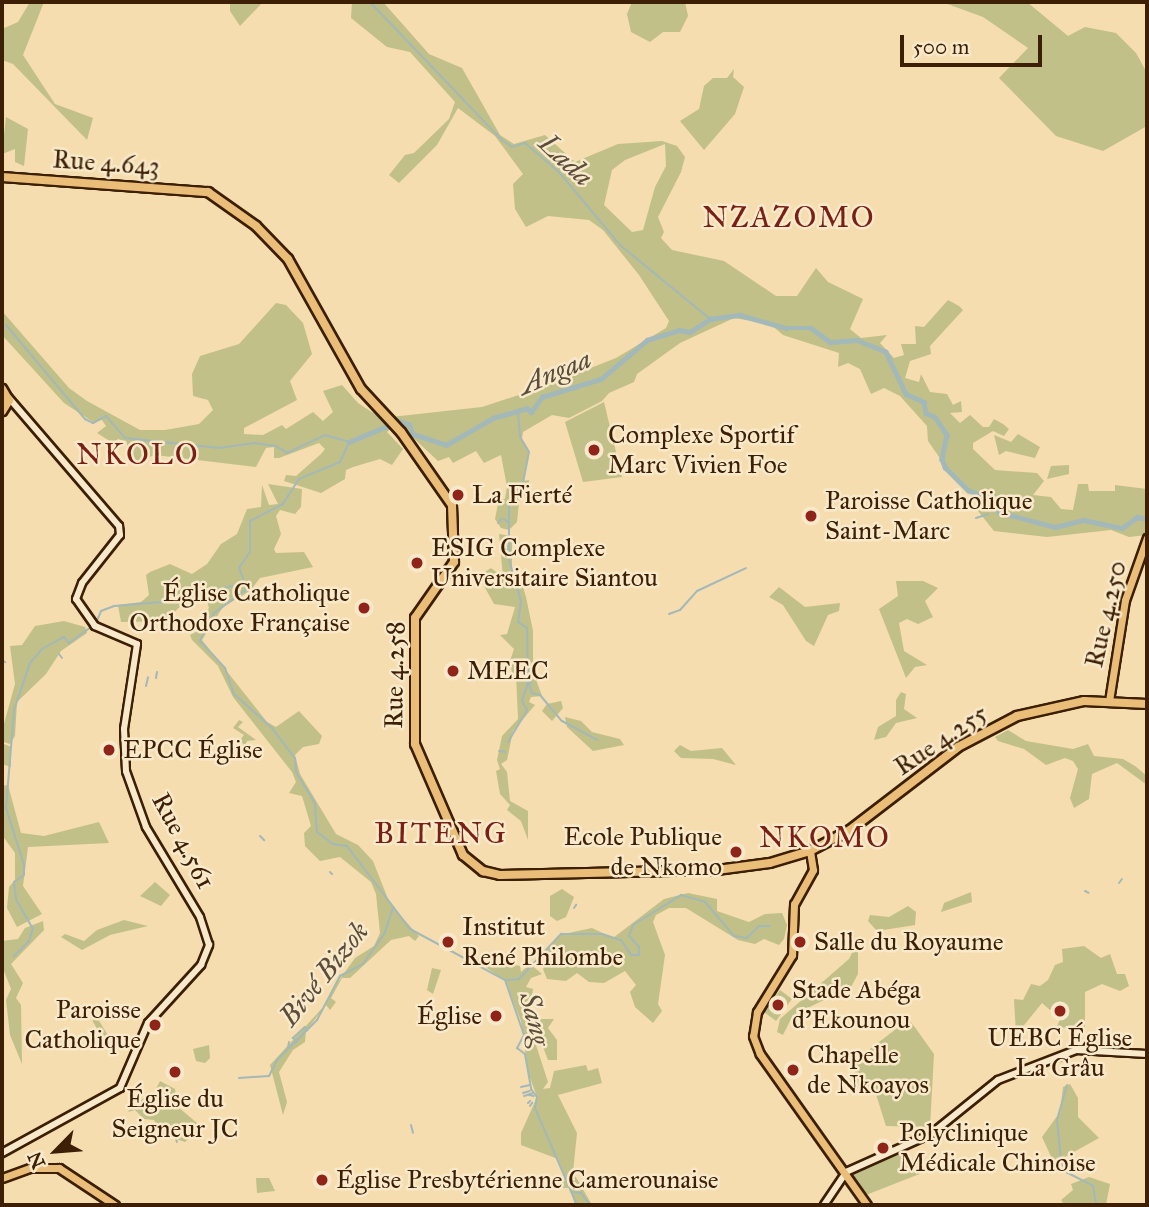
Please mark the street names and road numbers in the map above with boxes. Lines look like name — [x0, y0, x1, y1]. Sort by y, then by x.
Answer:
street label: Rue 4.643 — [52, 144, 160, 182]
street label: Rue 4.250 — [1079, 558, 1133, 670]
street label: Rue 4.258 — [378, 621, 412, 729]
street label: Rue 4.255 — [888, 698, 994, 782]
street label: Rue 4.561 — [145, 788, 221, 894]

